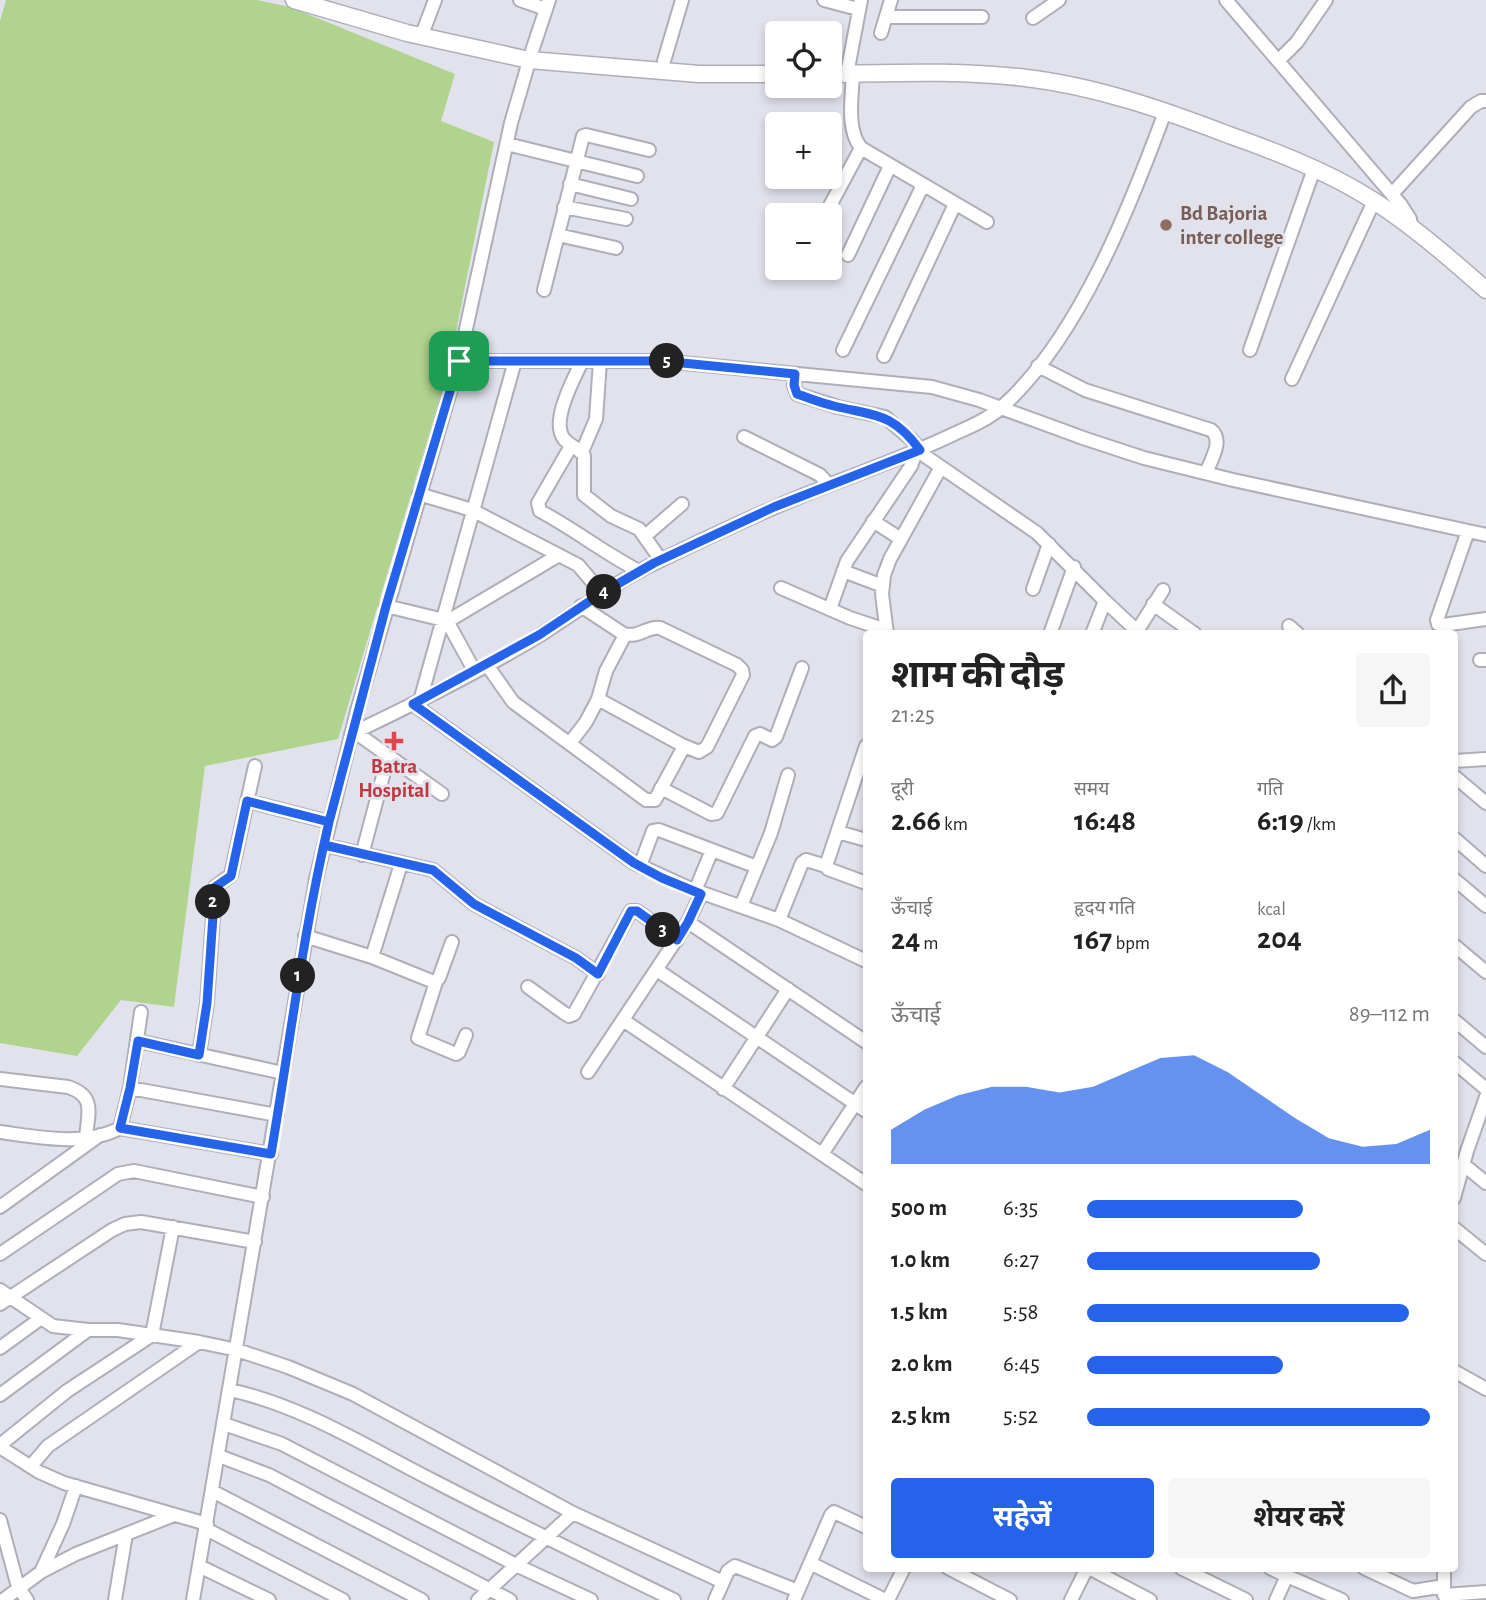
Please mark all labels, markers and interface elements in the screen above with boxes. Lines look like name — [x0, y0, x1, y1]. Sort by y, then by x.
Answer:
map controls — [765, 21, 842, 280]
button: locate — [765, 21, 842, 98]
button: + — [765, 112, 842, 189]
button: − — [765, 203, 842, 280]
place label: Bd Bajoria inter college — [1180, 203, 1284, 248]
marker: Bd Bajoria inter college — [1158, 217, 1174, 233]
pin — [429, 331, 489, 391]
icon: arrive — [440, 342, 478, 380]
pin: 5 — [650, 344, 684, 378]
text: 5 — [662, 351, 671, 370]
pin: 4 — [586, 574, 622, 610]
text: 4 — [599, 582, 608, 601]
button: share — [1356, 653, 1430, 727]
text: शाम की दौड़ — [891, 657, 1064, 695]
text: 21:25 — [891, 704, 935, 727]
marker: Batra Hospital — [384, 731, 404, 751]
place label: Batra Hospital — [358, 756, 430, 801]
text: दूरी — [891, 780, 914, 799]
text: समय — [1074, 780, 1109, 799]
text: गति — [1257, 780, 1283, 799]
text: 2.66 — [891, 806, 941, 836]
text: 16:48 — [1074, 806, 1136, 836]
text: 6:19 — [1257, 806, 1304, 836]
text: km — [941, 815, 968, 834]
text: /km — [1304, 815, 1336, 834]
pin: 2 — [196, 884, 230, 920]
text: 2 — [208, 892, 217, 911]
text: ऊँचाई — [891, 899, 932, 918]
text: हृदय गति — [1074, 899, 1135, 918]
text: kcal — [1257, 900, 1286, 919]
pin: 3 — [646, 912, 680, 948]
text: 3 — [658, 920, 667, 939]
text: 204 — [1257, 924, 1302, 954]
text: 24 — [891, 925, 920, 955]
text: 167 — [1074, 925, 1112, 955]
text: m — [920, 934, 939, 953]
text: bpm — [1112, 934, 1150, 953]
pin: 1 — [280, 958, 316, 993]
text: 1 — [294, 966, 301, 985]
text: 89–112 m — [1349, 1003, 1430, 1026]
text: ऊँचाई — [891, 1004, 941, 1027]
text: 500 m — [891, 1197, 947, 1220]
text: 6:35 — [1003, 1197, 1038, 1220]
text: 1.0 km — [891, 1249, 950, 1272]
text: 6:27 — [1003, 1249, 1039, 1272]
text: 1.5 km — [891, 1301, 948, 1324]
text: 5:58 — [1003, 1301, 1038, 1324]
text: 2.0 km — [891, 1353, 953, 1376]
text: 6:45 — [1003, 1353, 1040, 1376]
text: 2.5 km — [891, 1405, 950, 1428]
text: 5:52 — [1003, 1405, 1038, 1428]
button: सहेजें — [891, 1478, 1154, 1558]
button: शेयर करें — [1168, 1478, 1430, 1558]

